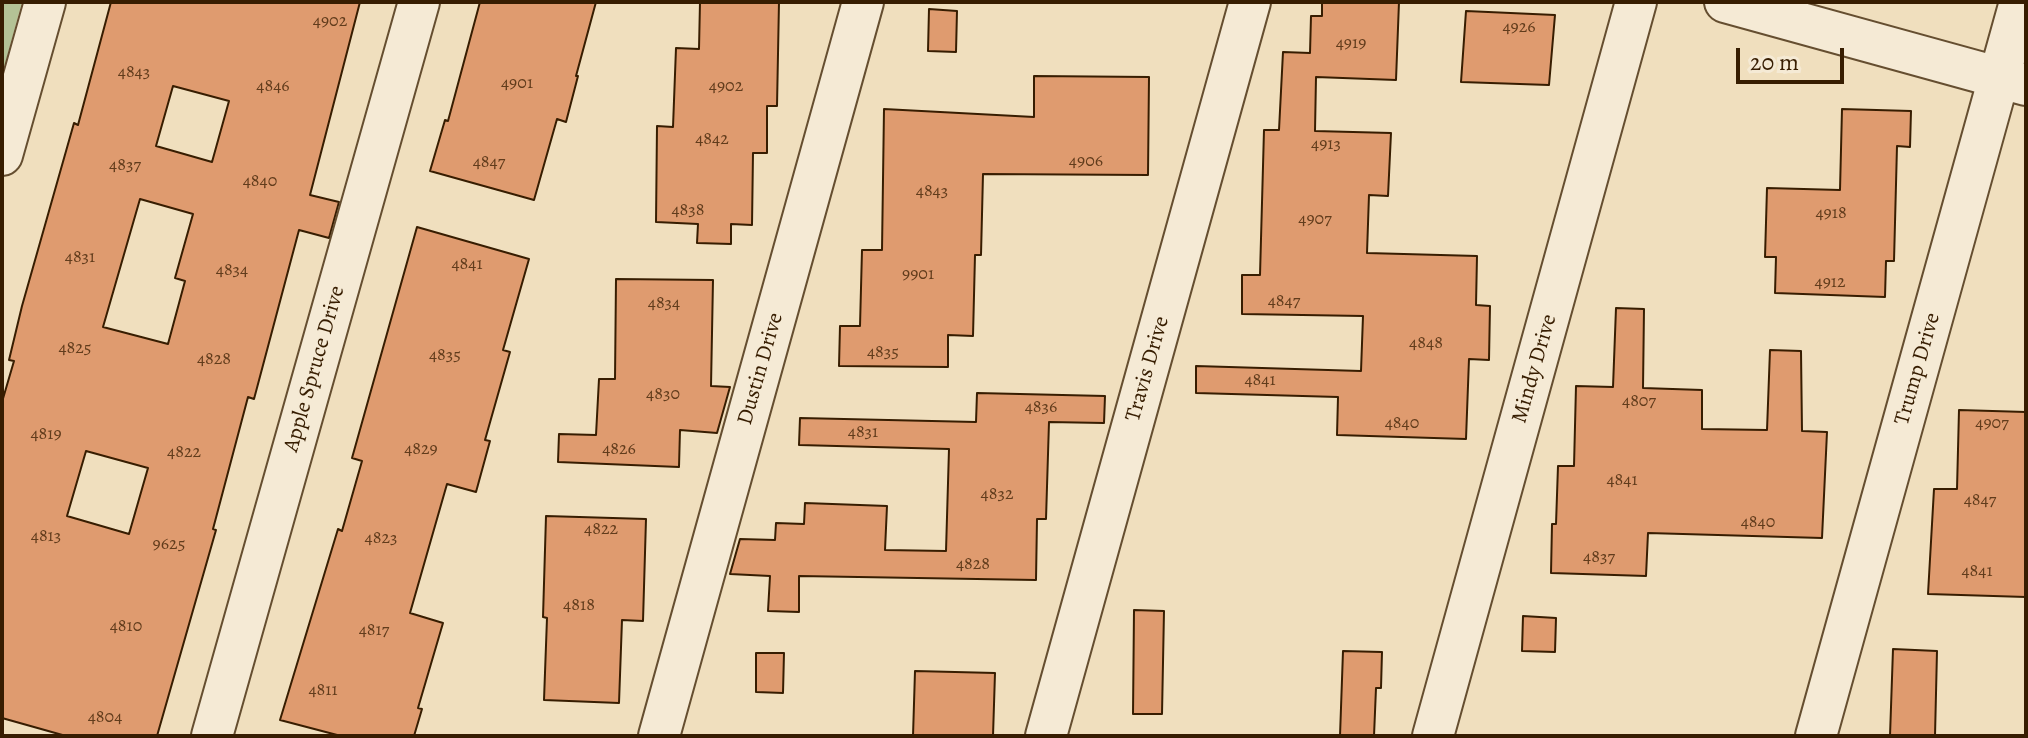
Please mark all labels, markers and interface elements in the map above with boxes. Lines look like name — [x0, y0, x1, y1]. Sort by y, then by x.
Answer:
house number: 4902 — [313, 11, 347, 33]
house number: 4926 — [1502, 17, 1536, 39]
scale bar — [1740, 32, 1848, 82]
house number: 4919 — [1336, 33, 1366, 55]
text: 20 m — [1750, 46, 1799, 78]
house number: 4843 — [118, 62, 150, 84]
house number: 4901 — [501, 73, 533, 95]
house number: 4846 — [256, 76, 290, 98]
house number: 4902 — [709, 76, 743, 98]
house number: 4842 — [695, 129, 729, 151]
house number: 4913 — [1311, 134, 1341, 156]
house number: 4906 — [1069, 151, 1103, 173]
house number: 4847 — [473, 152, 505, 174]
house number: 4837 — [109, 155, 141, 177]
house number: 4840 — [243, 171, 277, 193]
house number: 4843 — [916, 181, 948, 203]
house number: 4838 — [671, 200, 705, 222]
house number: 4918 — [1815, 203, 1847, 225]
house number: 4907 — [1298, 209, 1332, 231]
house number: 4831 — [65, 247, 95, 269]
house number: 4841 — [451, 254, 483, 276]
house number: 4834 — [216, 260, 248, 282]
house number: 9901 — [902, 264, 934, 286]
house number: 4912 — [1814, 272, 1846, 294]
street label: Apple Spruce Drive — [279, 283, 351, 455]
house number: 4847 — [1268, 291, 1300, 313]
house number: 4834 — [648, 293, 680, 315]
street label: Dustin Drive — [732, 310, 790, 428]
street label: Trump Drive — [1889, 310, 1947, 428]
street label: Mindy Drive — [1507, 312, 1563, 426]
street label: Travis Drive — [1120, 313, 1176, 425]
house number: 4848 — [1409, 333, 1443, 355]
house number: 4825 — [58, 338, 92, 360]
house number: 4835 — [867, 342, 899, 364]
house number: 4835 — [429, 345, 461, 367]
house number: 4828 — [197, 349, 231, 371]
house number: 4841 — [1244, 370, 1276, 392]
house number: 4830 — [646, 384, 680, 406]
house number: 4807 — [1622, 391, 1656, 413]
house number: 4836 — [1025, 397, 1057, 419]
house number: 4840 — [1385, 413, 1419, 435]
house number: 4907 — [1975, 413, 2009, 435]
house number: 4831 — [848, 422, 878, 444]
house number: 4819 — [30, 424, 62, 446]
house number: 4829 — [404, 439, 438, 461]
house number: 4826 — [602, 439, 636, 461]
house number: 4822 — [167, 442, 201, 464]
house number: 4841 — [1606, 470, 1638, 492]
house number: 4832 — [981, 484, 1013, 506]
house number: 4847 — [1964, 490, 1996, 512]
house number: 4840 — [1741, 512, 1775, 534]
house number: 4822 — [584, 519, 618, 541]
house number: 4813 — [31, 526, 61, 548]
house number: 4823 — [365, 528, 397, 550]
house number: 9625 — [153, 534, 185, 556]
house number: 4837 — [1583, 547, 1615, 569]
house number: 4828 — [956, 554, 990, 576]
house number: 4841 — [1961, 561, 1993, 583]
house number: 4818 — [563, 595, 595, 617]
house number: 4810 — [110, 616, 142, 638]
house number: 4817 — [359, 620, 389, 642]
house number: 4811 — [308, 680, 338, 702]
house number: 4804 — [88, 707, 122, 729]

